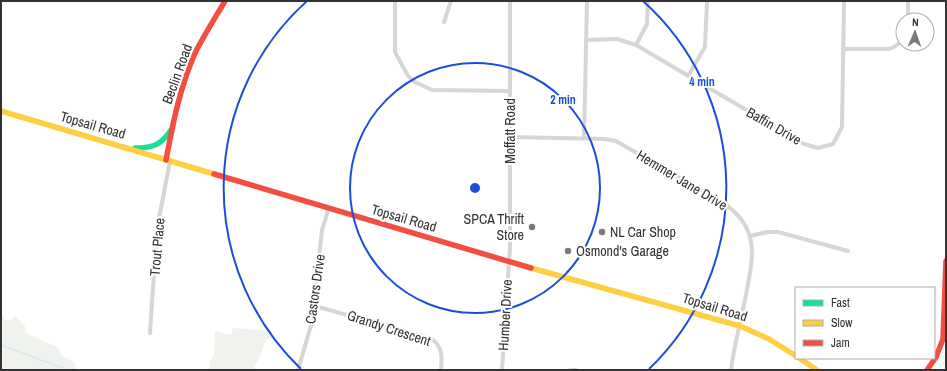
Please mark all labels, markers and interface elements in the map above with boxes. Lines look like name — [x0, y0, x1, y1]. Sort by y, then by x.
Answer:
north arrow — [895, 12, 935, 52]
text: N — [912, 15, 919, 29]
street label: Beclin Road — [158, 42, 196, 106]
text: 4 min — [689, 74, 715, 90]
text: 2 min — [550, 92, 576, 108]
street label: Moffatt Road — [501, 98, 519, 164]
street label: Baffin Drive — [743, 103, 805, 149]
street label: Topsail Road — [58, 107, 128, 143]
street label: Hemmer Jane Drive — [633, 146, 731, 214]
centre of rings — [468, 181, 482, 195]
street label: Topsail Road — [369, 200, 439, 236]
place label: SPCA Thrift Store — [464, 210, 524, 244]
street label: Trout Place — [145, 217, 169, 277]
marker: SPCA Thrift Store — [527, 222, 537, 232]
place label: NL Car Shop — [610, 223, 676, 241]
marker: NL Car Shop — [597, 227, 607, 237]
place label: Osmond's Garage — [576, 242, 669, 260]
marker: Osmond's Garage — [563, 246, 573, 256]
street label: Castors Drive — [301, 253, 329, 325]
street label: Humber Drive — [494, 279, 516, 351]
legend — [795, 287, 935, 359]
street label: Topsail Road — [680, 289, 750, 325]
text: Fast — [831, 295, 850, 311]
street label: Grandy Crescent — [345, 306, 433, 350]
text: Slow — [831, 315, 853, 331]
text: Jam — [831, 335, 850, 351]

